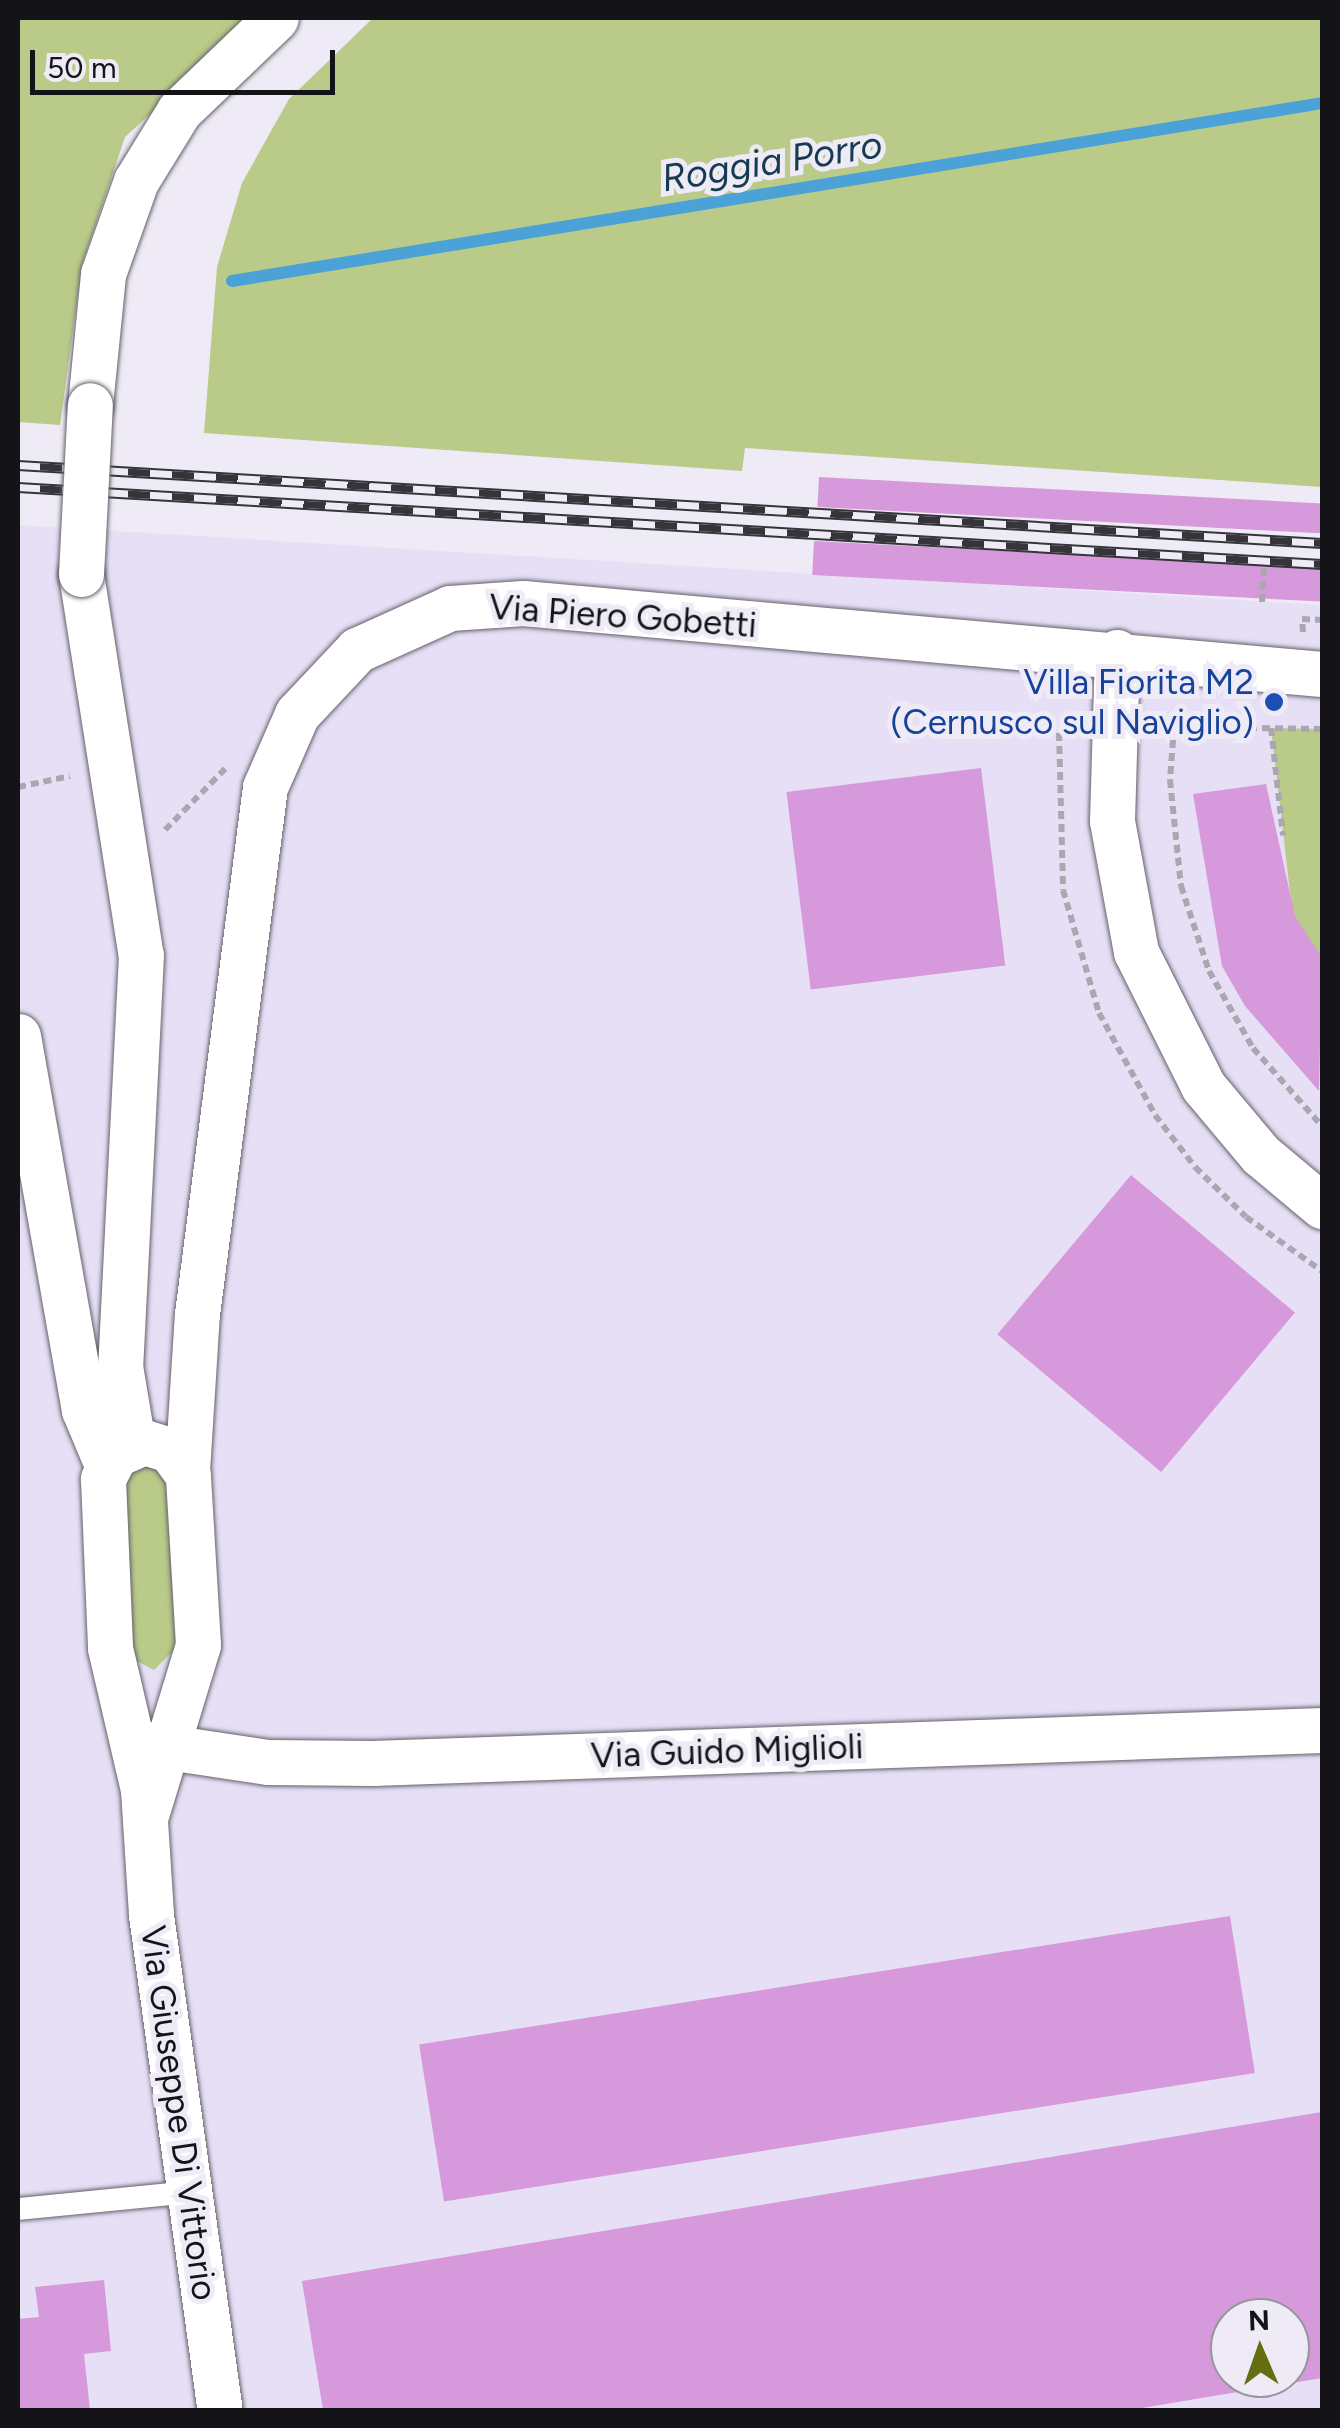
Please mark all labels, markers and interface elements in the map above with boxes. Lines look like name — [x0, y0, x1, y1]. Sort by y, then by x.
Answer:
scale bar — [35, 30, 340, 92]
text: 50 m — [47, 49, 116, 86]
water label: Roggia Porro — [659, 122, 885, 202]
street label: Via Piero Gobetti — [488, 586, 758, 646]
place label: Villa Fiorita M2 (Cernusco sul Naviglio) — [890, 661, 1254, 743]
marker: Villa Fiorita M2 (Cernusco sul Naviglio) — [1263, 691, 1285, 713]
street label: Via Guido Miglioli — [590, 1725, 864, 1777]
street label: Via Giuseppe Di Vittorio — [132, 1923, 226, 2303]
north arrow — [1210, 2298, 1310, 2398]
text: N — [1248, 2303, 1270, 2337]

